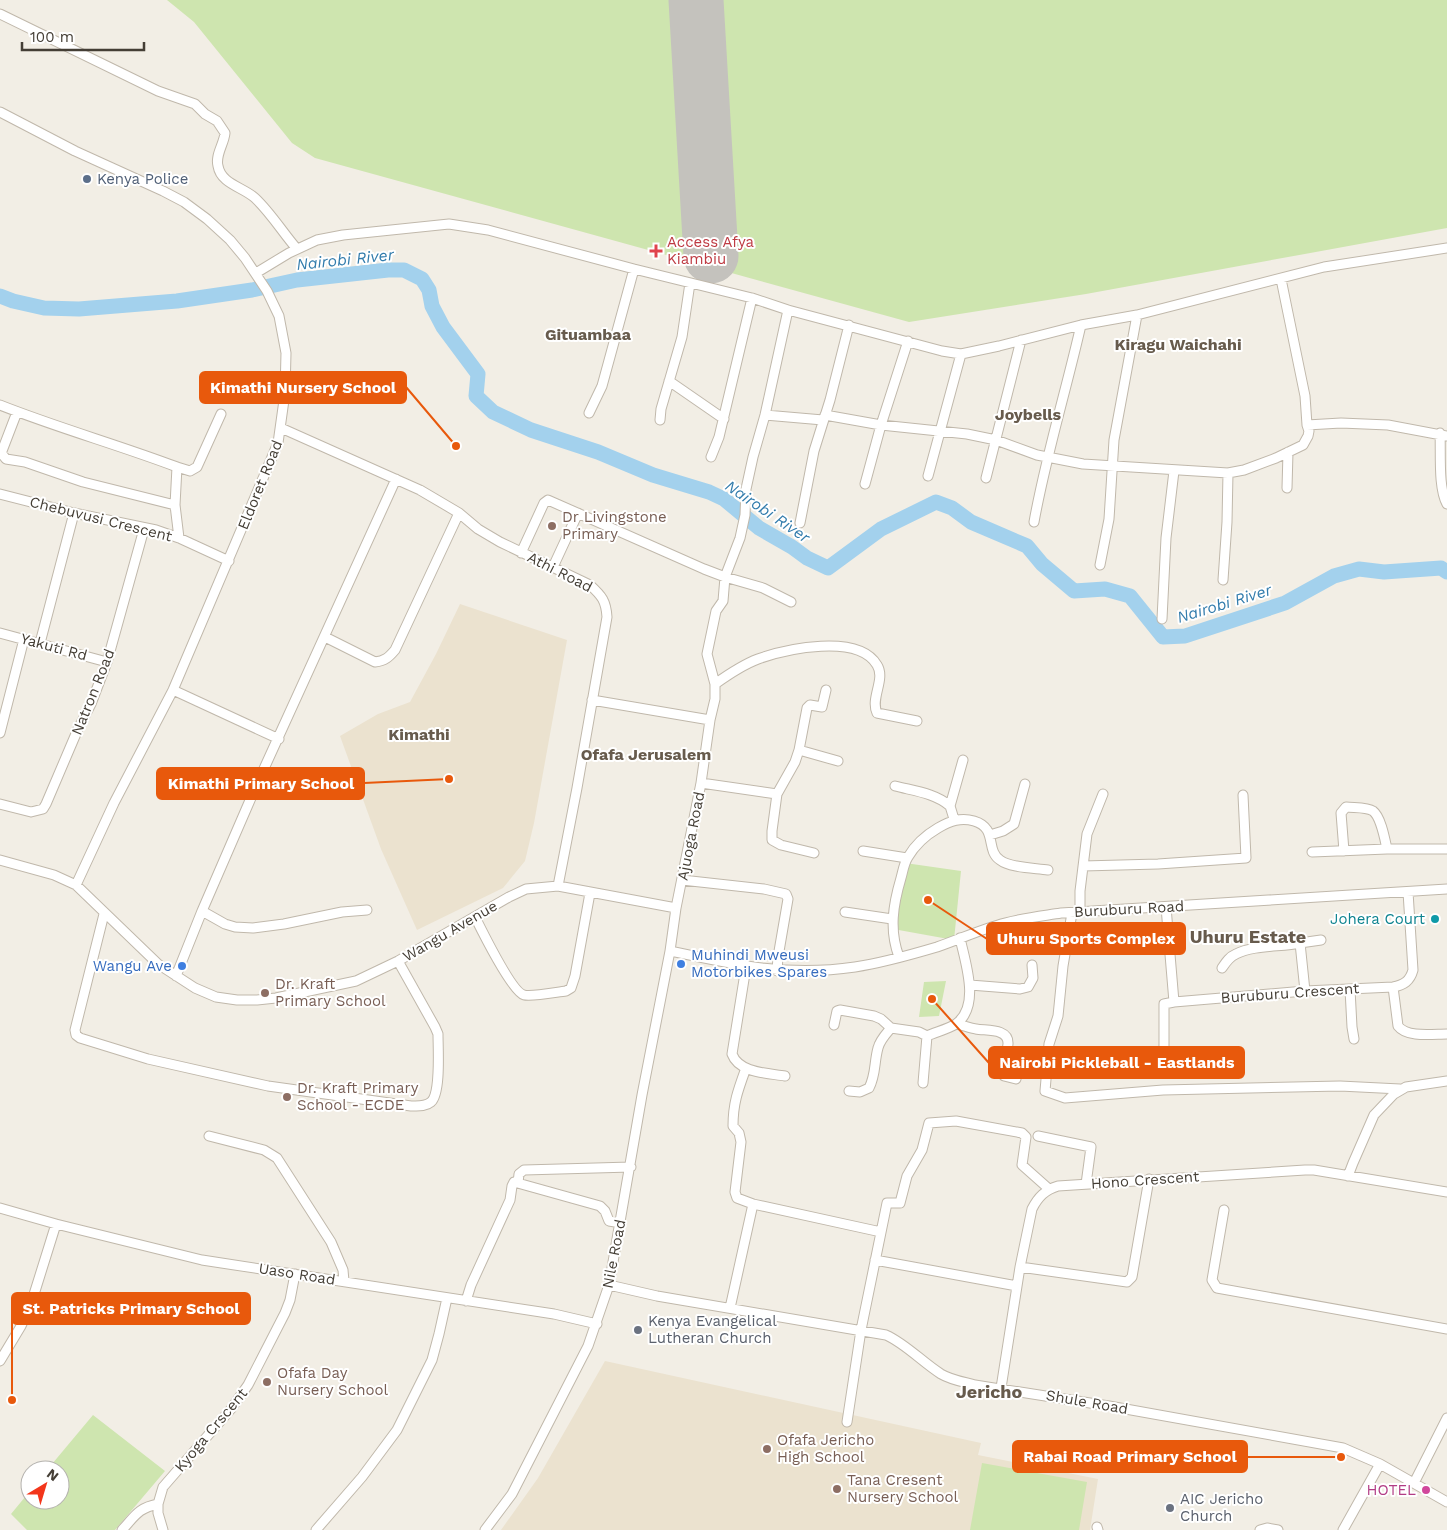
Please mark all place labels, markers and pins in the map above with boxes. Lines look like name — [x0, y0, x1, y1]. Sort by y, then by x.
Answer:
place label: Kenya Police — [97, 170, 188, 188]
marker: Kenya Police — [81, 173, 93, 185]
place label: Access Afya Kiambiu — [667, 233, 755, 268]
marker: Access Afya Kiambiu — [649, 244, 663, 258]
callout: Kimathi Nursery School — [200, 372, 406, 403]
place label: Dr Livingstone Primary — [562, 508, 667, 543]
marker: Dr Livingstone Primary — [546, 520, 558, 532]
callout: Kimathi Primary School — [157, 768, 364, 799]
place label: Johera Court — [1330, 910, 1426, 928]
marker: Johera Court — [1429, 913, 1441, 925]
callout: Uhuru Sports Complex — [987, 923, 1185, 954]
place label: Muhindi Mweusi Motorbikes Spares — [691, 946, 827, 981]
place label: Wangu Ave — [93, 957, 172, 975]
marker: Muhindi Mweusi Motorbikes Spares — [675, 958, 687, 970]
marker: Wangu Ave — [176, 960, 188, 972]
place label: Dr. Kraft Primary School — [275, 975, 386, 1010]
marker: Dr. Kraft Primary School — [259, 987, 271, 999]
callout: Nairobi Pickleball - Eastlands — [989, 1047, 1244, 1078]
place label: Dr. Kraft Primary School - ECDE — [297, 1079, 419, 1114]
marker: Dr. Kraft Primary School - ECDE — [281, 1091, 293, 1103]
callout: St. Patricks Primary School — [12, 1293, 250, 1324]
place label: Kenya Evangelical Lutheran Church — [648, 1312, 777, 1347]
marker: Kenya Evangelical Lutheran Church — [632, 1324, 644, 1336]
place label: Ofafa Day Nursery School — [277, 1364, 388, 1399]
marker: Ofafa Day Nursery School — [261, 1376, 273, 1388]
place label: Ofafa Jericho High School — [777, 1431, 874, 1466]
callout: Rabai Road Primary School — [1013, 1441, 1247, 1472]
marker: Ofafa Jericho High School — [761, 1443, 773, 1455]
place label: Tana Cresent Nursery School — [847, 1471, 958, 1506]
place label: HOTEL — [1366, 1481, 1416, 1499]
marker: Tana Cresent Nursery School — [831, 1483, 843, 1495]
marker: HOTEL — [1420, 1484, 1432, 1496]
place label: AIC Jericho Church — [1180, 1490, 1263, 1525]
marker: AIC Jericho Church — [1164, 1502, 1176, 1514]

